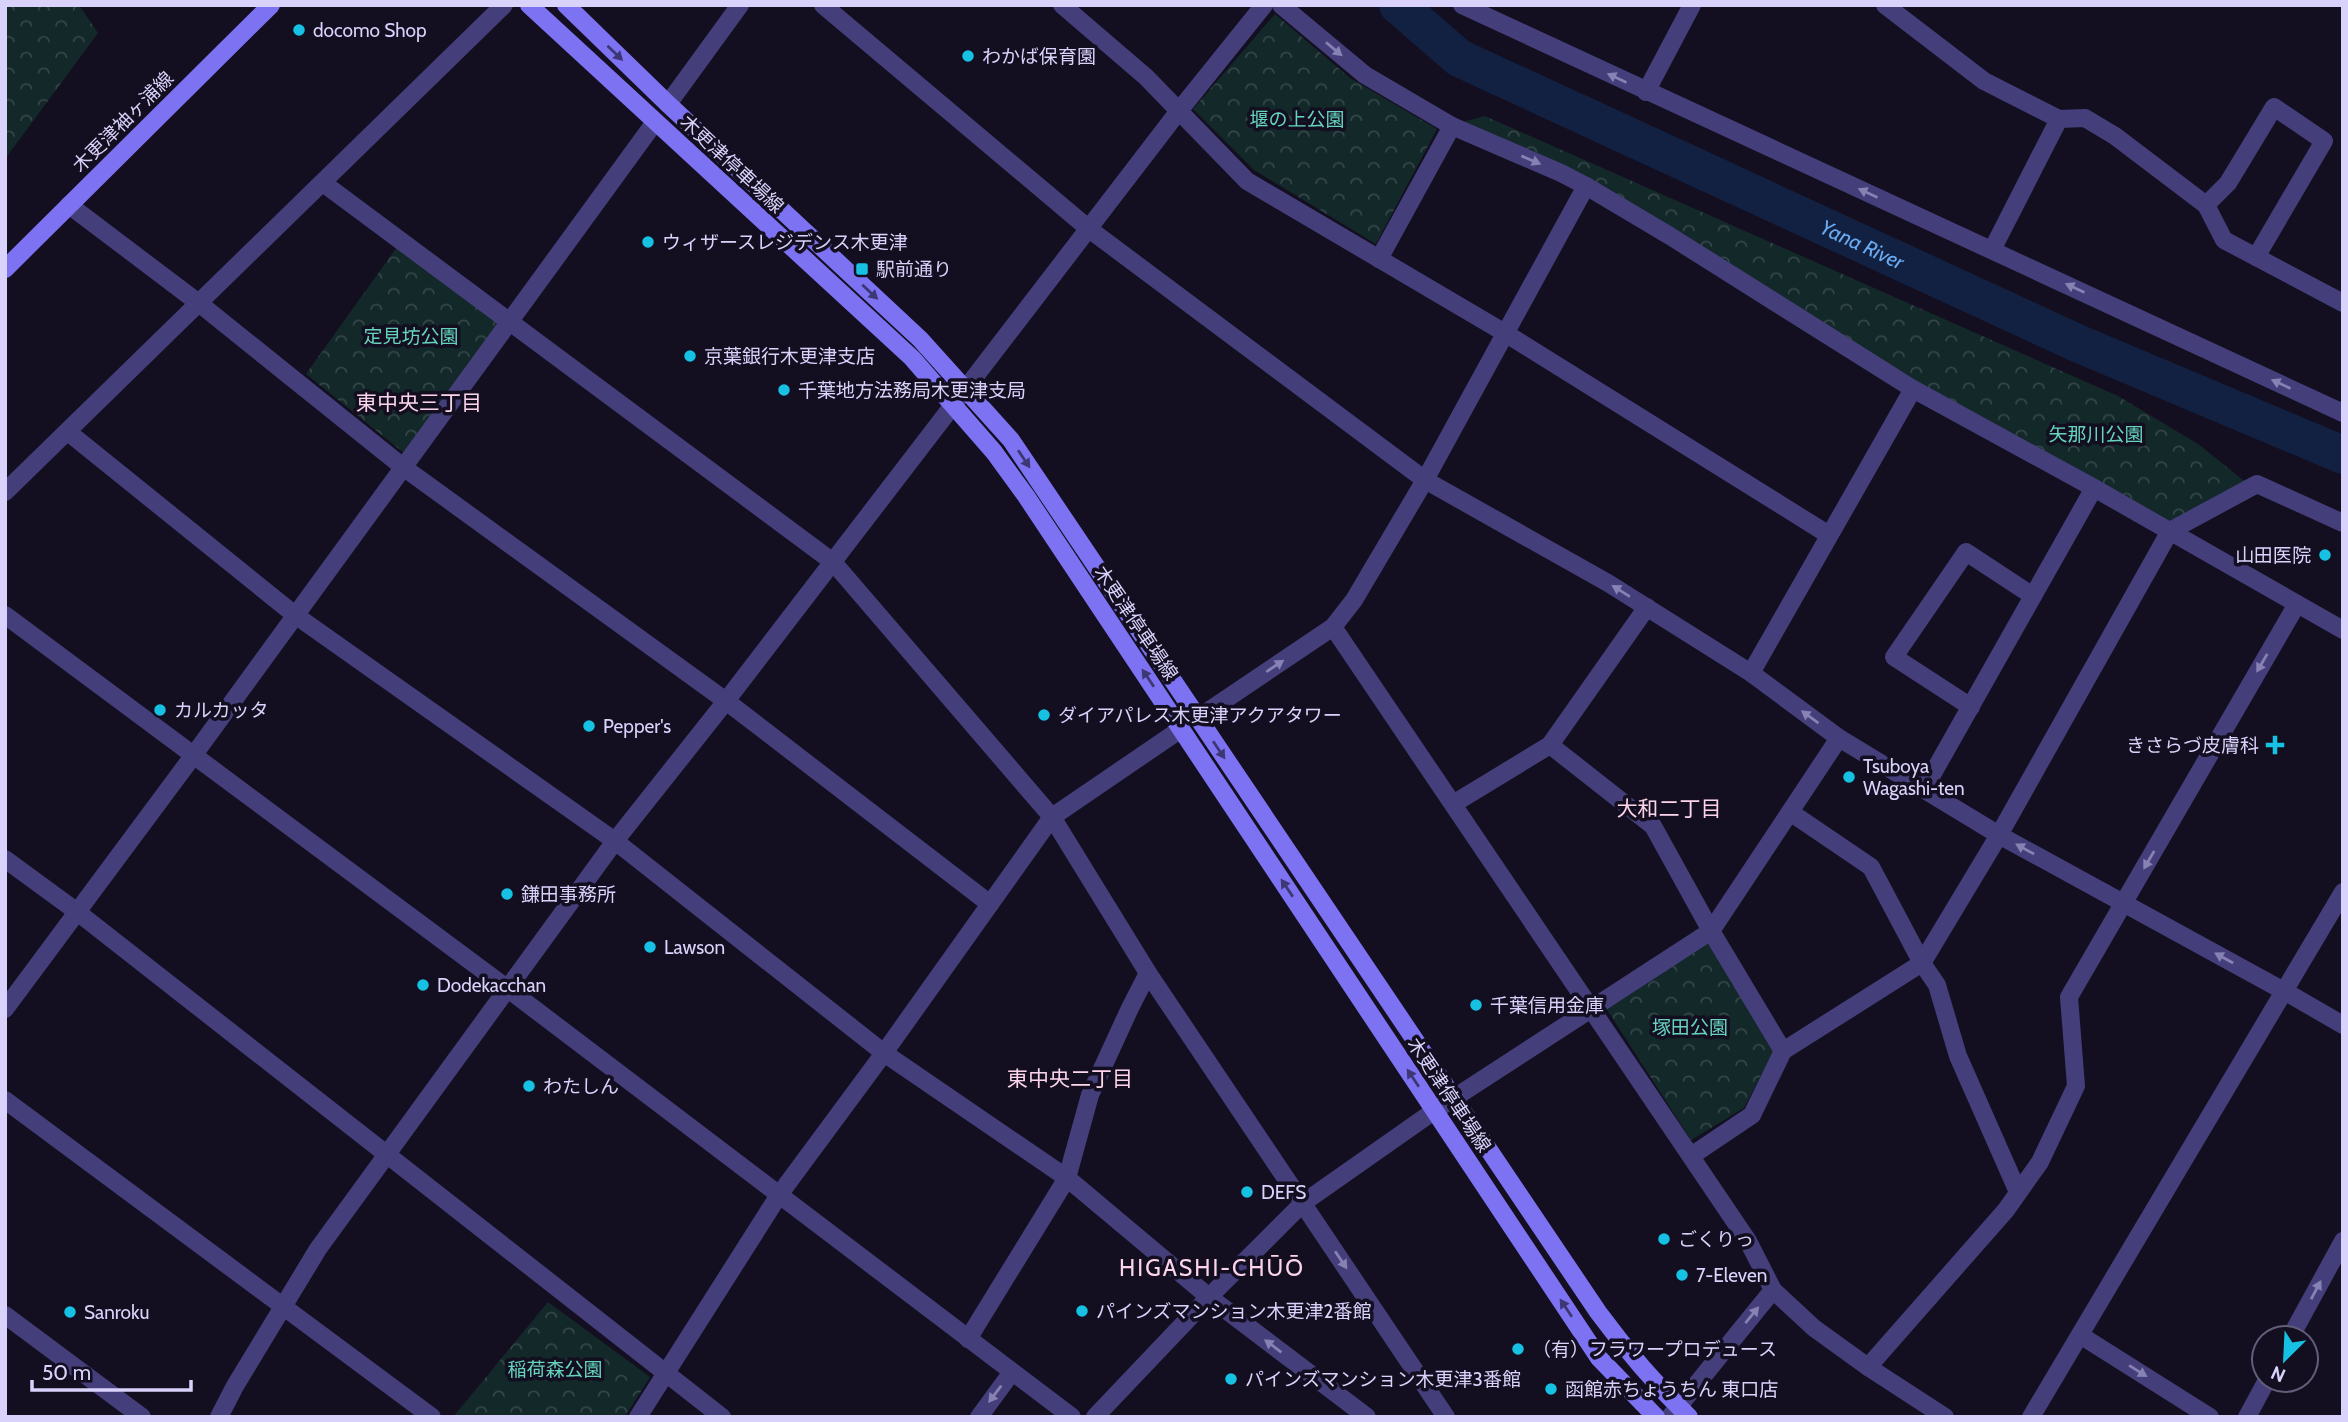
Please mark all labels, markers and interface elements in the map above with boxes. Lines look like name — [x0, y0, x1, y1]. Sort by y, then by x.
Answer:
place label: docomo Shop — [313, 19, 427, 42]
marker: docomo Shop — [291, 22, 307, 38]
one-way arrow — [1325, 41, 1342, 56]
one-way arrow — [606, 44, 623, 60]
place label: わかば保育園 — [982, 45, 1096, 68]
marker: わかば保育園 — [960, 48, 976, 64]
street label: 木更津袖ヶ浦線 — [68, 67, 178, 177]
one-way arrow — [1606, 72, 1627, 83]
park label: 堰の上公園 — [1249, 108, 1345, 131]
street label: 木更津停車場線 — [676, 110, 788, 218]
one-way arrow — [1521, 154, 1541, 166]
one-way arrow — [1858, 187, 1878, 199]
water label: Yana River — [1817, 214, 1910, 275]
place label: ウィザースレジデンス木更津 — [662, 231, 908, 254]
marker: ウィザースレジデンス木更津 — [640, 234, 656, 250]
place label: 駅前通り — [876, 258, 952, 281]
marker: 駅前通り — [854, 261, 870, 277]
one-way arrow — [2064, 282, 2085, 293]
one-way arrow — [861, 284, 879, 300]
park label: 定見坊公園 — [363, 325, 459, 348]
place label: 京葉銀行木更津支店 — [704, 345, 875, 368]
marker: 京葉銀行木更津支店 — [682, 348, 698, 364]
one-way arrow — [2271, 378, 2291, 390]
place label: 千葉地方法務局木更津支局 — [798, 379, 1026, 402]
marker: 千葉地方法務局木更津支局 — [776, 382, 792, 398]
district label: 東中央三丁目 — [356, 390, 482, 415]
park label: 矢那川公園 — [2048, 423, 2144, 446]
one-way arrow — [1017, 450, 1030, 469]
place label: 山田医院 — [2235, 544, 2311, 567]
marker: 山田医院 — [2317, 547, 2333, 563]
street label: 木更津停車場線 — [1089, 561, 1183, 685]
one-way arrow — [1611, 585, 1630, 598]
one-way arrow — [2257, 653, 2269, 673]
one-way arrow — [1265, 660, 1284, 673]
one-way arrow — [1141, 669, 1154, 688]
place label: カルカッタ — [174, 699, 268, 722]
marker: カルカッタ — [152, 702, 168, 718]
place label: ダイアパレス木更津アクアタワー — [1058, 704, 1342, 727]
marker: ダイアパレス木更津アクアタワー — [1036, 707, 1052, 723]
one-way arrow — [1802, 709, 1820, 724]
place label: Pepper's — [603, 715, 671, 738]
marker: Pepper's — [581, 718, 597, 734]
place label: きさらづ皮膚科 — [2126, 734, 2259, 757]
marker: きさらづ皮膚科 — [2265, 735, 2285, 755]
one-way arrow — [1212, 741, 1226, 759]
place label: Tsuboya Wagashi-ten — [1863, 755, 1965, 800]
marker: Tsuboya Wagashi-ten — [1841, 769, 1857, 785]
district label: 大和二丁目 — [1617, 796, 1722, 821]
one-way arrow — [2015, 843, 2035, 855]
one-way arrow — [2143, 851, 2155, 870]
one-way arrow — [1281, 879, 1294, 898]
place label: 鎌田事務所 — [521, 883, 616, 906]
marker: 鎌田事務所 — [499, 886, 515, 902]
place label: Lawson — [664, 936, 725, 959]
marker: Lawson — [642, 939, 658, 955]
one-way arrow — [2215, 952, 2234, 964]
place label: Dodekacchan — [437, 974, 546, 997]
marker: Dodekacchan — [415, 977, 431, 993]
place label: 千葉信用金庫 — [1490, 994, 1604, 1017]
marker: 千葉信用金庫 — [1468, 997, 1484, 1013]
park label: 塚田公園 — [1652, 1016, 1728, 1039]
street label: 木更津停車場線 — [1402, 1033, 1496, 1157]
district label: 東中央二丁目 — [1007, 1066, 1133, 1091]
one-way arrow — [1406, 1068, 1419, 1088]
place label: わたしん — [543, 1075, 619, 1098]
marker: わたしん — [521, 1078, 537, 1094]
place label: DEFS — [1261, 1181, 1306, 1204]
marker: DEFS — [1239, 1184, 1255, 1200]
place label: ごくりっ — [1678, 1228, 1754, 1251]
marker: ごくりっ — [1656, 1231, 1672, 1247]
one-way arrow — [1334, 1251, 1348, 1269]
district label: HIGASHI-CHŪŌ — [1119, 1254, 1305, 1282]
place label: 7-Eleven — [1696, 1264, 1767, 1287]
marker: 7-Eleven — [1674, 1267, 1690, 1283]
one-way arrow — [2310, 1279, 2322, 1299]
one-way arrow — [1559, 1298, 1572, 1318]
place label: パインズマンション木更津2番館 — [1096, 1300, 1372, 1323]
place label: Sanroku — [84, 1301, 150, 1324]
marker: パインズマンション木更津2番館 — [1074, 1303, 1090, 1319]
marker: Sanroku — [62, 1304, 78, 1320]
one-way arrow — [1744, 1307, 1759, 1324]
north arrow — [2250, 1324, 2320, 1394]
place label: （有）フラワープロデュース — [1532, 1338, 1777, 1361]
one-way arrow — [1264, 1339, 1283, 1353]
marker: （有）フラワープロデュース — [1510, 1341, 1526, 1357]
scale bar — [32, 1348, 191, 1392]
park label: 稲荷森公園 — [507, 1358, 603, 1381]
text: 50 m — [42, 1360, 91, 1385]
text: N — [2267, 1361, 2289, 1387]
one-way arrow — [2128, 1365, 2147, 1378]
place label: パインズマンション木更津3番館 — [1245, 1368, 1521, 1391]
marker: パインズマンション木更津3番館 — [1223, 1371, 1239, 1387]
place label: 函館赤ちょうちん 東口店 — [1565, 1378, 1778, 1401]
marker: 函館赤ちょうちん 東口店 — [1543, 1381, 1559, 1397]
one-way arrow — [988, 1385, 1003, 1403]

